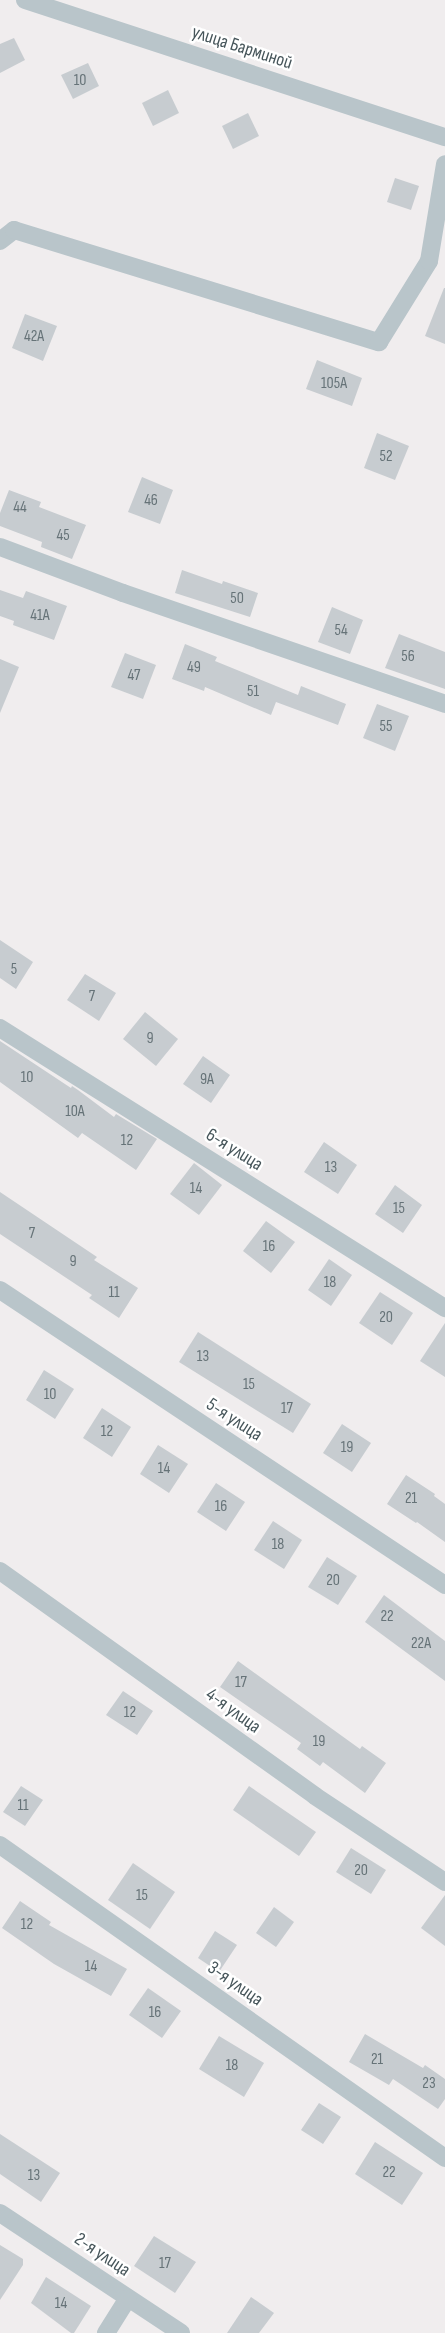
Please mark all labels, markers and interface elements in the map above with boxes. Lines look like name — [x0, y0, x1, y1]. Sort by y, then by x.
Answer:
street label: улица Барминой — [189, 21, 295, 75]
house number: 10 — [74, 71, 86, 91]
house number: 42А — [24, 327, 44, 347]
house number: 105А — [321, 374, 347, 394]
house number: 52 — [379, 447, 393, 467]
house number: 46 — [144, 491, 158, 511]
house number: 44 — [13, 498, 27, 518]
house number: 45 — [56, 526, 70, 546]
house number: 50 — [230, 589, 244, 609]
house number: 41А — [30, 606, 50, 626]
house number: 54 — [334, 621, 348, 641]
house number: 56 — [401, 647, 415, 667]
house number: 49 — [187, 658, 201, 678]
house number: 47 — [128, 666, 140, 686]
house number: 51 — [247, 682, 259, 702]
house number: 55 — [380, 717, 392, 737]
house number: 5 — [11, 960, 17, 980]
house number: 7 — [89, 987, 95, 1007]
house number: 9 — [146, 1029, 154, 1049]
house number: 10 — [21, 1068, 33, 1088]
house number: 9А — [200, 1070, 214, 1090]
house number: 10А — [65, 1102, 85, 1122]
street label: 6-я улица — [201, 1124, 267, 1176]
house number: 12 — [121, 1131, 133, 1151]
house number: 13 — [325, 1158, 337, 1178]
house number: 14 — [190, 1179, 202, 1199]
house number: 15 — [393, 1199, 405, 1219]
house number: 7 — [29, 1224, 35, 1244]
house number: 16 — [263, 1237, 275, 1257]
house number: 9 — [69, 1252, 77, 1272]
house number: 18 — [324, 1273, 336, 1293]
house number: 11 — [108, 1283, 120, 1303]
house number: 20 — [379, 1308, 393, 1328]
house number: 13 — [197, 1347, 209, 1367]
house number: 15 — [243, 1375, 255, 1395]
house number: 10 — [44, 1385, 56, 1405]
street label: 5-я улица — [202, 1394, 266, 1446]
house number: 17 — [281, 1399, 293, 1419]
house number: 12 — [101, 1422, 113, 1442]
house number: 19 — [341, 1438, 353, 1458]
house number: 14 — [158, 1459, 170, 1479]
house number: 21 — [405, 1489, 417, 1509]
house number: 16 — [215, 1497, 227, 1517]
house number: 18 — [272, 1535, 284, 1555]
house number: 20 — [326, 1571, 340, 1591]
house number: 22 — [380, 1607, 394, 1627]
house number: 22А — [411, 1634, 431, 1654]
house number: 17 — [235, 1673, 247, 1693]
street label: 4-я улица — [201, 1683, 265, 1739]
house number: 12 — [124, 1703, 136, 1723]
house number: 19 — [313, 1732, 325, 1752]
house number: 11 — [17, 1796, 29, 1816]
house number: 20 — [354, 1861, 368, 1881]
house number: 15 — [136, 1886, 148, 1906]
house number: 12 — [21, 1915, 33, 1935]
house number: 14 — [85, 1957, 97, 1977]
street label: 3-я улица — [203, 1957, 267, 2011]
house number: 16 — [149, 2003, 161, 2023]
house number: 21 — [371, 2050, 383, 2070]
house number: 18 — [226, 2056, 238, 2076]
house number: 23 — [422, 2074, 436, 2094]
house number: 22 — [382, 2163, 396, 2183]
house number: 13 — [28, 2166, 40, 2186]
street label: 2-я улица — [70, 2228, 134, 2282]
house number: 17 — [159, 2254, 171, 2274]
house number: 14 — [55, 2294, 67, 2314]

